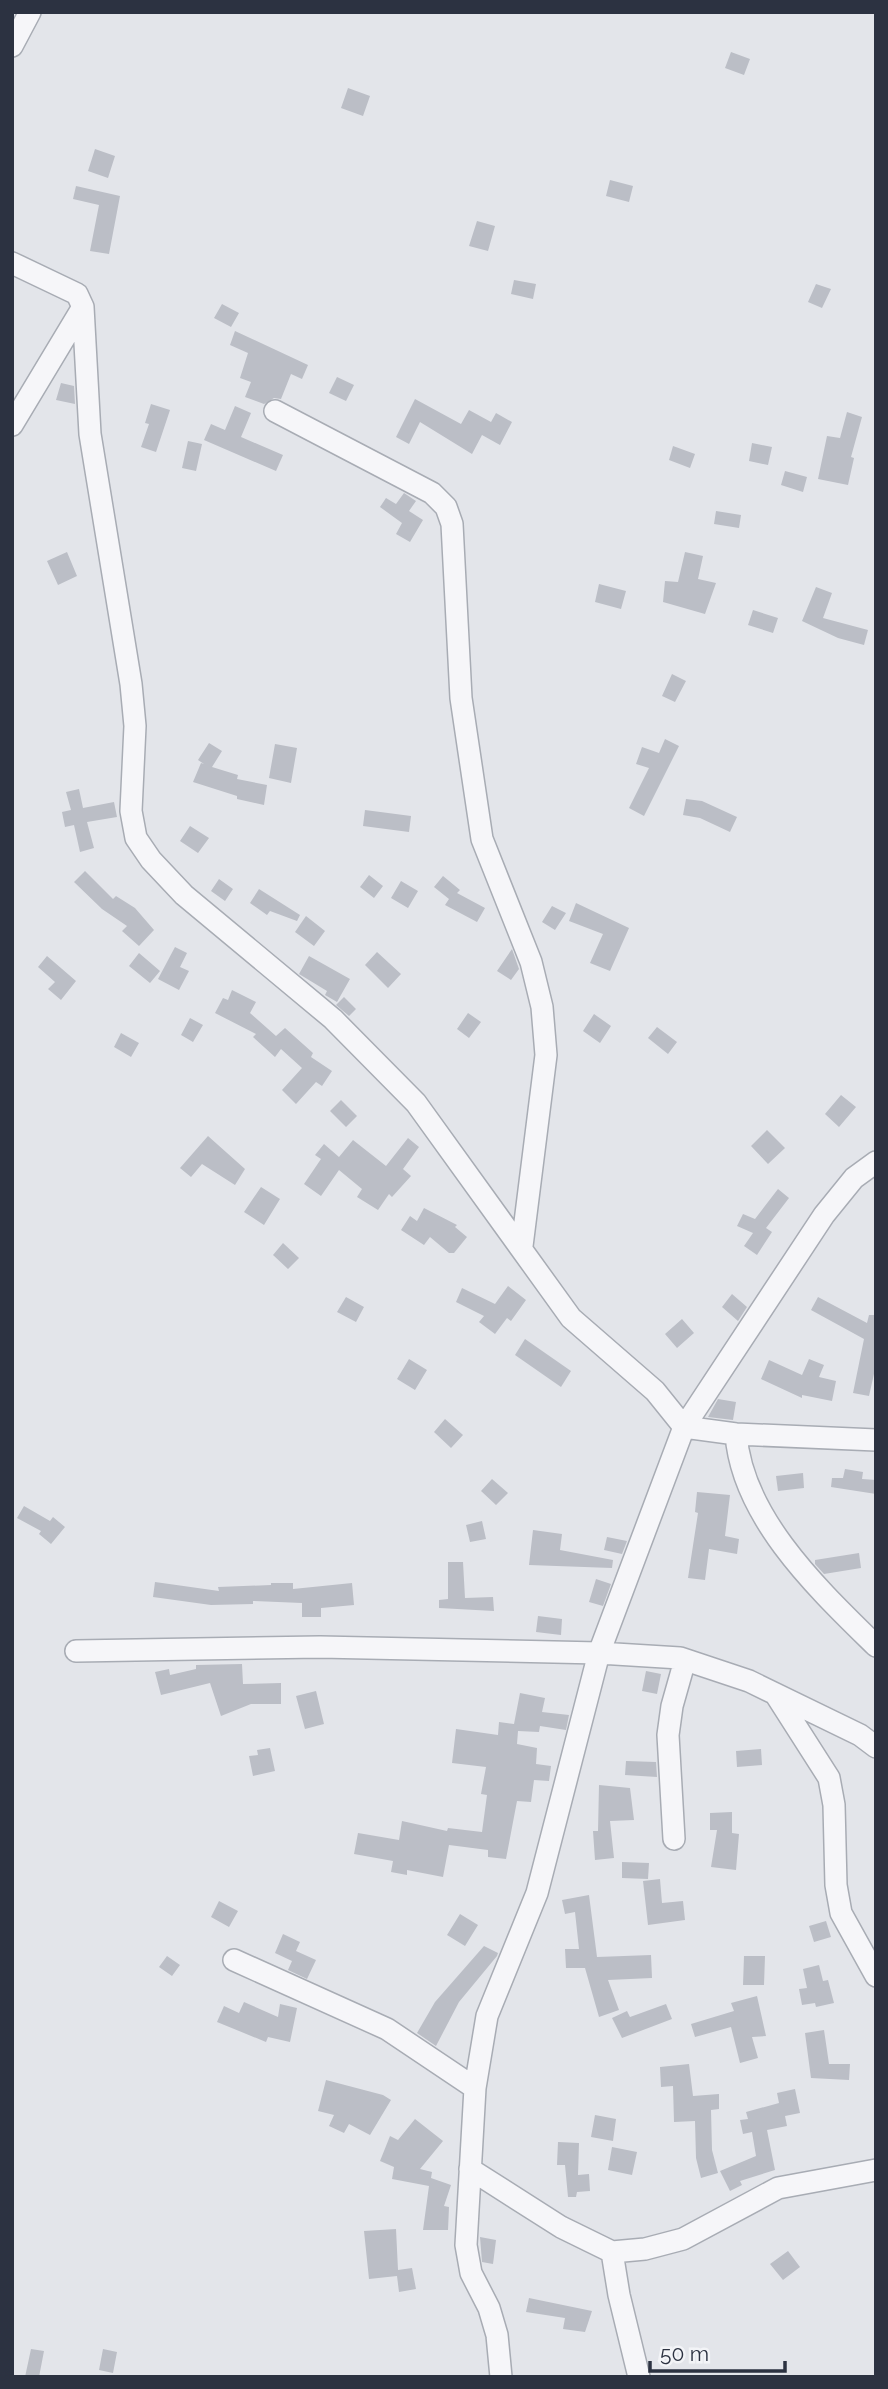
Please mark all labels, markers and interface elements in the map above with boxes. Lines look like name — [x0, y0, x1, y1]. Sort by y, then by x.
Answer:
scale bar — [650, 2330, 785, 2374]
text: 50 m — [660, 2341, 709, 2366]

